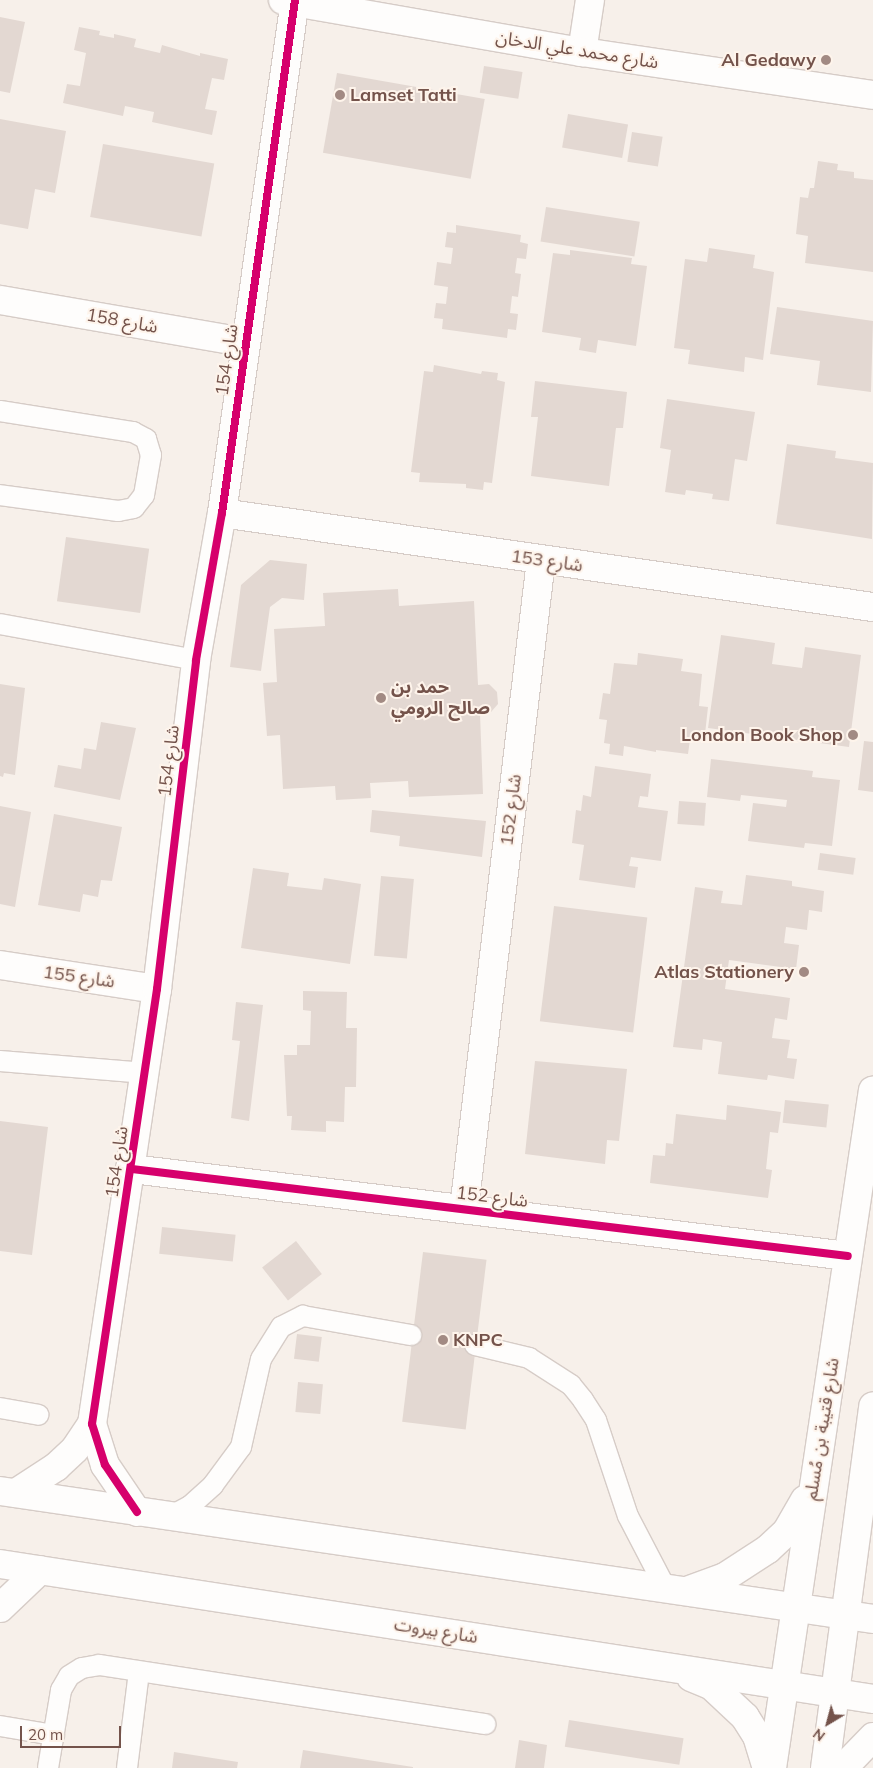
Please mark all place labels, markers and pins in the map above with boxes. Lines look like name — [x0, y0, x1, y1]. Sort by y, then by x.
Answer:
place label: Al Gedawy — [721, 49, 816, 71]
marker: Al Gedawy — [820, 54, 832, 66]
place label: Lamset Tatti — [350, 84, 457, 106]
marker: Lamset Tatti — [334, 89, 346, 101]
place label: حمد بن صالح الرومي — [391, 677, 490, 720]
marker: حمد بن صالح الرومي — [375, 692, 387, 704]
place label: London Book Shop — [681, 724, 843, 746]
marker: London Book Shop — [847, 729, 859, 741]
place label: Atlas Stationery — [654, 961, 794, 983]
marker: Atlas Stationery — [798, 966, 810, 978]
place label: KNPC — [453, 1329, 503, 1351]
marker: KNPC — [437, 1334, 449, 1346]

